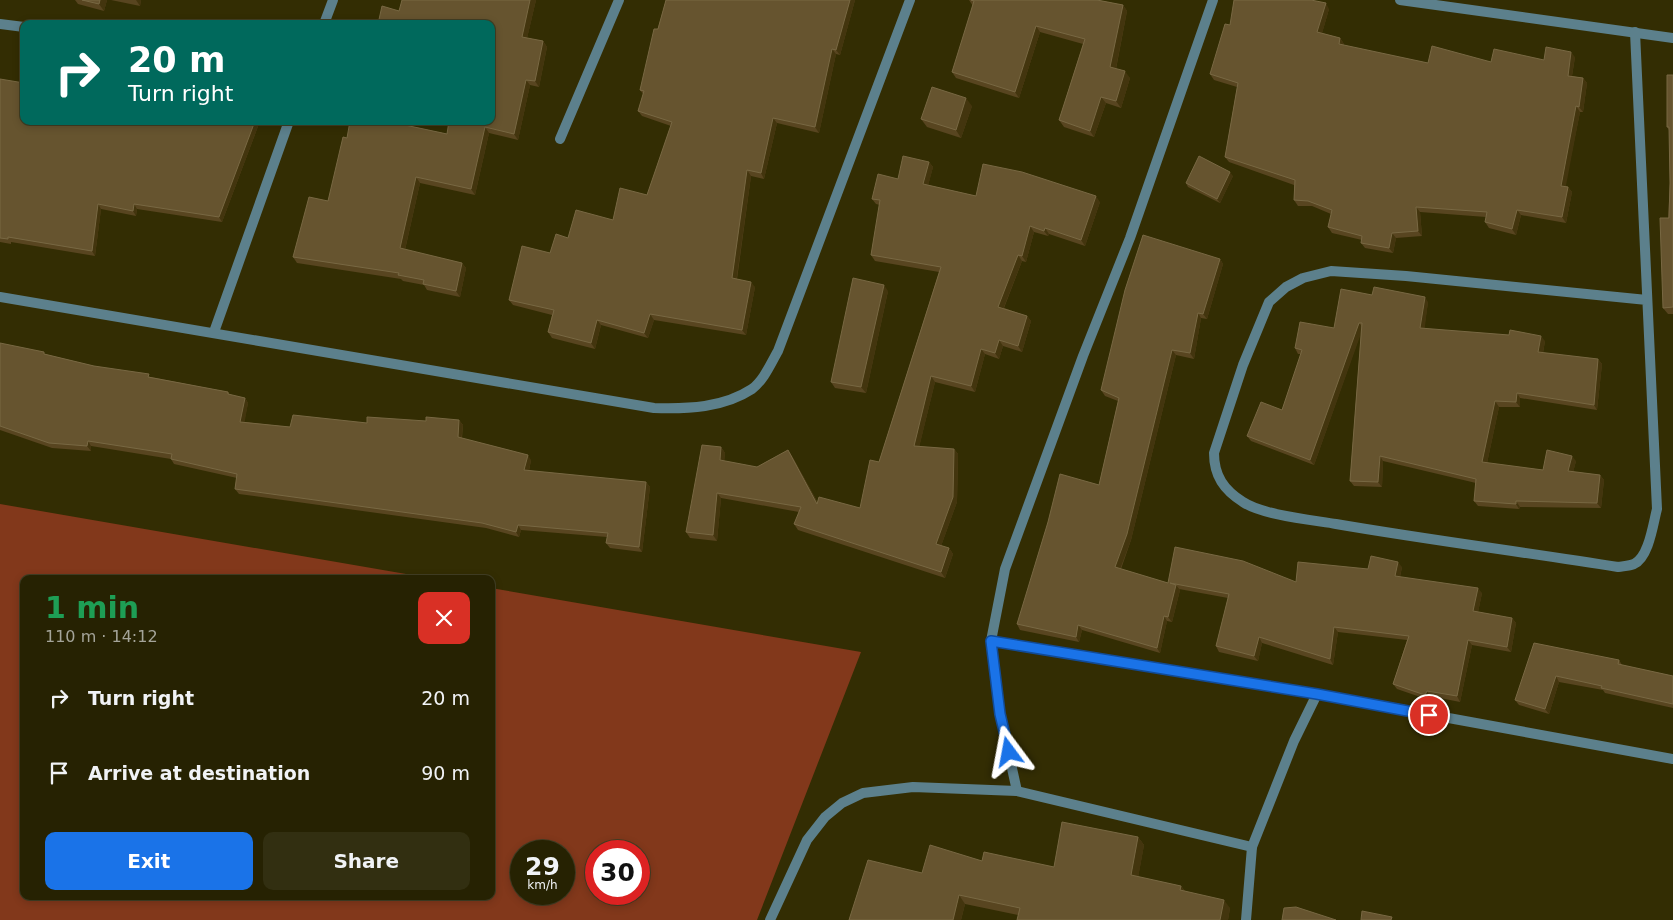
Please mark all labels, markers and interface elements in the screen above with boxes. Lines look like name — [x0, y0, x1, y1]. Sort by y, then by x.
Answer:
icon: right — [45, 40, 110, 105]
text: 20 m — [128, 40, 225, 80]
text: Turn right — [128, 81, 233, 106]
text: 1 min — [45, 590, 139, 625]
button: close — [418, 592, 470, 644]
text: 110 m · 14:12 — [45, 627, 158, 646]
icon: right — [45, 684, 73, 712]
text: Turn right — [88, 687, 194, 709]
text: 20 m — [421, 687, 470, 709]
pin — [1408, 694, 1450, 736]
icon: arrive — [1415, 701, 1443, 729]
position arrow — [982, 725, 1034, 777]
icon: arrive — [45, 759, 73, 787]
text: Arrive at destination — [88, 762, 310, 784]
text: 90 m — [421, 762, 470, 784]
button: Exit — [45, 832, 253, 890]
button: Share — [263, 832, 470, 890]
speed limit sign: 30 — [585, 840, 650, 905]
text: 29 — [525, 852, 560, 881]
text: km/h — [527, 878, 558, 892]

